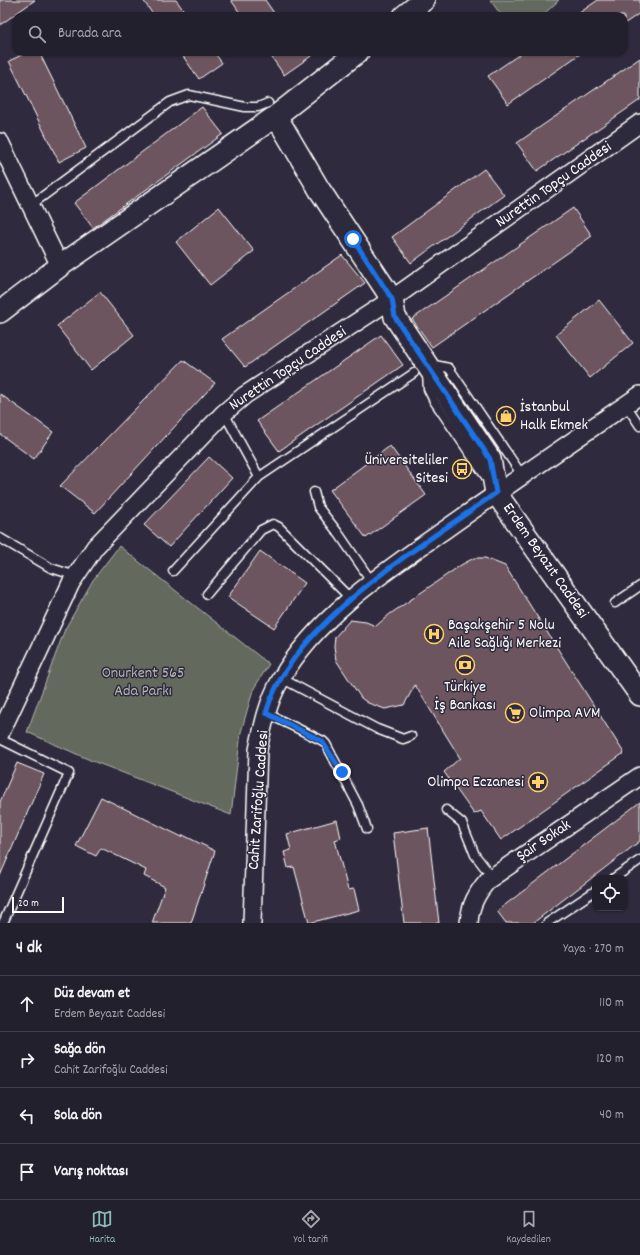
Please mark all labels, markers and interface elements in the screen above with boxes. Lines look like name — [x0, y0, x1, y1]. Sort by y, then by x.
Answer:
search box — [12, 12, 628, 56]
icon: search — [26, 23, 48, 45]
text: Burada ara — [58, 23, 121, 45]
street label: Nurettin Topçu Caddesi — [491, 136, 617, 234]
route start — [344, 230, 362, 248]
street label: Nurettin Topçu Caddesi — [225, 321, 351, 417]
place label: İstanbul Halk Ekmek — [520, 396, 588, 437]
shop icon: İstanbul Halk Ekmek — [495, 405, 517, 427]
place label: Üniversiteliler Sitesi — [365, 449, 448, 490]
bus stop icon: Üniversiteliler Sitesi — [451, 458, 473, 480]
street label: Erdem Beyazıt Caddesi — [496, 498, 594, 624]
place label: Başakşehir 5 Nolu Aile Sağlığı Merkezi — [448, 614, 561, 655]
hospital icon: Başakşehir 5 Nolu Aile Sağlığı Merkezi — [423, 623, 445, 645]
bank icon: Türkiye İş Bankası — [454, 654, 476, 676]
park label: Onurkent 565 Ada Parkı — [102, 662, 184, 703]
place label: Türkiye İş Bankası — [434, 676, 496, 717]
supermarket icon: Olimpa AVM — [504, 702, 526, 724]
place label: Olimpa AVM — [529, 702, 600, 725]
street label: Cahit Zarifoğlu Caddesi — [243, 729, 275, 871]
route end — [333, 763, 351, 781]
place label: Olimpa Eczanesi — [427, 771, 524, 794]
pharmacy icon: Olimpa Eczanesi — [527, 771, 549, 793]
street label: Şair Sokak — [512, 814, 576, 868]
map controls — [592, 875, 628, 911]
button: locate — [592, 875, 628, 911]
scale bar — [12, 895, 64, 914]
text: 20 m — [18, 896, 39, 912]
text: 4 dk — [16, 937, 42, 961]
text: Yaya · 270 m — [563, 940, 624, 959]
text: Düz devam et — [54, 983, 130, 1005]
icon: ahead — [16, 993, 38, 1015]
text: 110 m — [599, 994, 624, 1013]
text: Erdem Beyazıt Caddesi — [54, 1005, 165, 1024]
text: Sağa dön — [54, 1039, 105, 1061]
icon: right — [16, 1049, 38, 1071]
text: 120 m — [596, 1050, 624, 1069]
text: Cahit Zarifoğlu Caddesi — [54, 1061, 168, 1080]
icon: left — [16, 1105, 38, 1127]
text: Sola dön — [54, 1105, 102, 1127]
text: 40 m — [600, 1106, 624, 1125]
icon: arrive — [16, 1161, 38, 1183]
text: Varış noktası — [54, 1161, 128, 1183]
tab: Harita — [89, 1208, 115, 1248]
tab: Yol tarifi — [294, 1208, 328, 1248]
tab: Kaydedilen — [506, 1208, 551, 1248]

